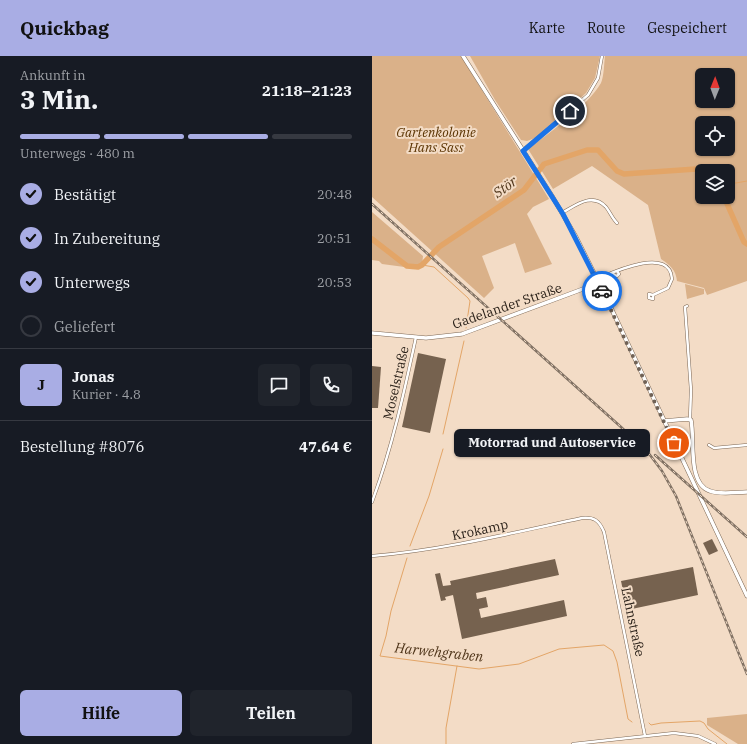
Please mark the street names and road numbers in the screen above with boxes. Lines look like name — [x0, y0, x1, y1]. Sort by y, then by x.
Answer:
street label: Gadelander Straße — [450, 279, 564, 333]
street label: Moselstraße — [379, 345, 413, 421]
street label: Krokamp — [450, 516, 510, 544]
street label: Lahnstraße — [617, 586, 649, 658]

